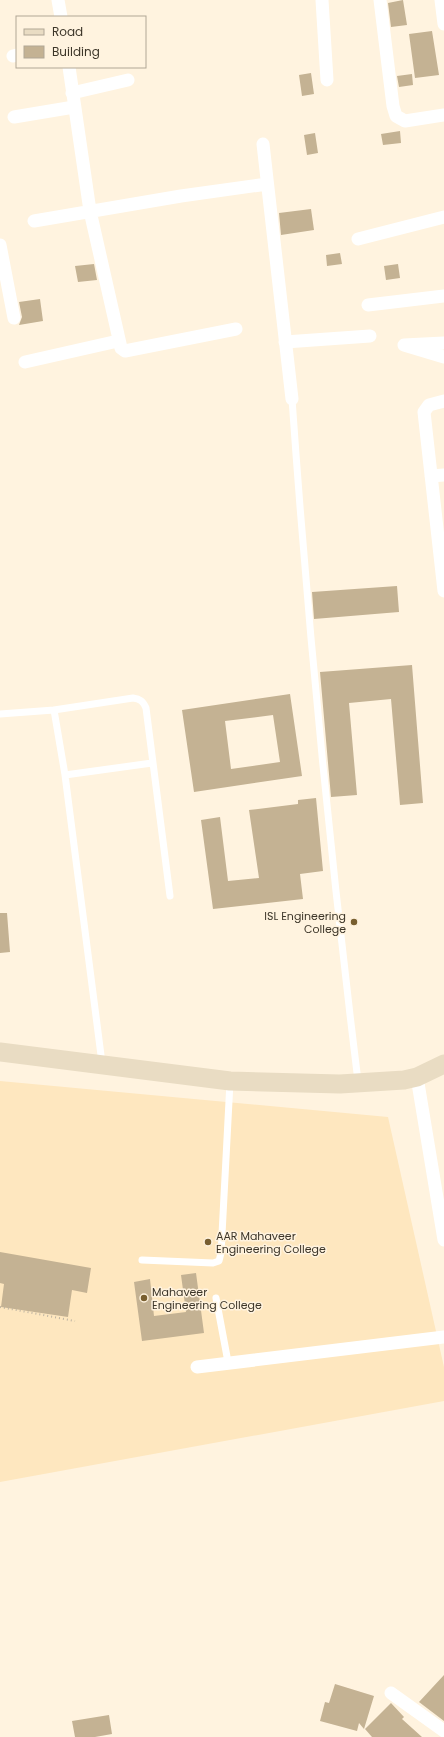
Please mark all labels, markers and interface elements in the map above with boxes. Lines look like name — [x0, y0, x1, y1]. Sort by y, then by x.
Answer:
legend — [16, 16, 146, 68]
text: Road — [52, 23, 83, 40]
text: Building — [52, 43, 100, 60]
place label: ISL Engineering College — [264, 908, 346, 937]
marker: ISL Engineering College — [349, 917, 359, 927]
place label: AAR Mahaveer Engineering College — [216, 1228, 326, 1257]
marker: AAR Mahaveer Engineering College — [203, 1237, 213, 1247]
place label: Mahaveer Engineering College — [152, 1284, 262, 1313]
marker: Mahaveer Engineering College — [139, 1293, 149, 1303]

